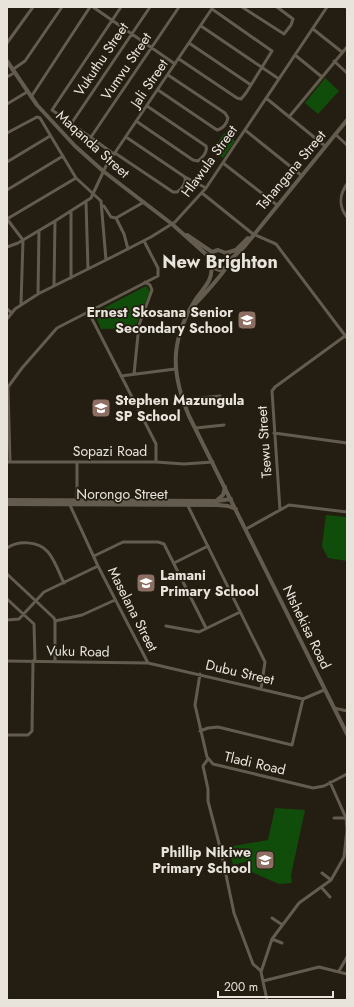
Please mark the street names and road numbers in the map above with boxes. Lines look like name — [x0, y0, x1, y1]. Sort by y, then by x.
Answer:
street label: Vukuthu Street — [69, 18, 133, 100]
street label: Vumvu Street — [96, 28, 156, 104]
street label: Jali Street — [124, 54, 173, 113]
street label: Maqanda Street — [52, 106, 135, 183]
street label: Hlawula Street — [176, 120, 242, 201]
street label: Tshangana Street — [252, 125, 331, 214]
street label: Tsewu Street — [251, 405, 276, 479]
street label: Sopazi Road — [73, 441, 147, 461]
street label: Norongo Street — [76, 484, 168, 504]
street label: Maselana Street — [103, 563, 163, 655]
street label: Ntshekisa Road — [278, 582, 336, 672]
street label: Vuku Road — [46, 640, 110, 662]
street label: Dubu Street — [204, 654, 277, 690]
street label: Tladi Road — [222, 746, 288, 780]

